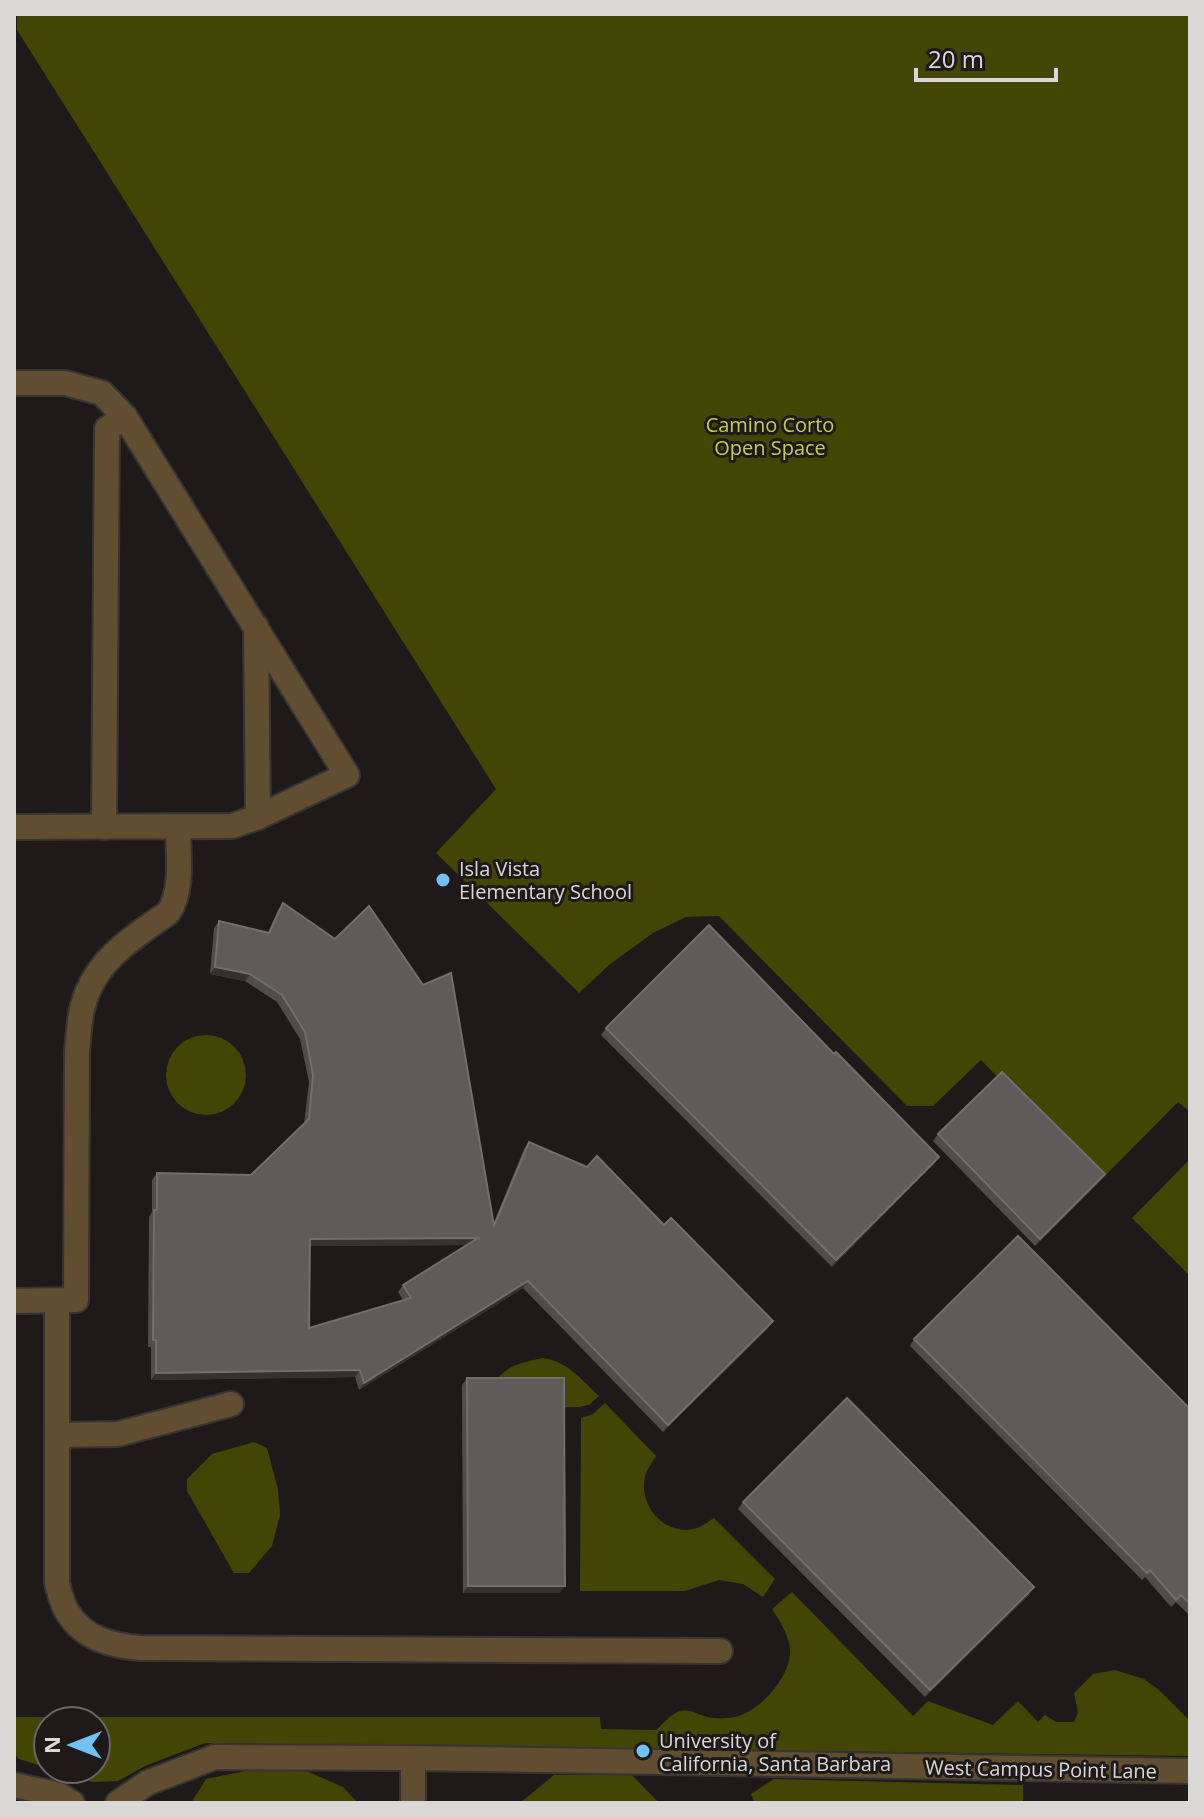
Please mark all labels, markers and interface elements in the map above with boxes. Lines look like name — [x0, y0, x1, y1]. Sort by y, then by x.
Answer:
scale bar — [916, 32, 1056, 82]
text: 20 m — [928, 42, 984, 75]
park label: Camino Corto Open Space — [706, 411, 834, 461]
place label: Isla Vista Elementary School — [459, 855, 632, 905]
marker: Isla Vista Elementary School — [434, 871, 452, 889]
north arrow — [32, 1705, 112, 1785]
place label: University of California, Santa Barbara — [659, 1727, 891, 1777]
text: N — [36, 1736, 66, 1754]
marker: University of California, Santa Barbara — [634, 1742, 652, 1760]
street label: West Campus Point Lane — [925, 1753, 1157, 1785]

